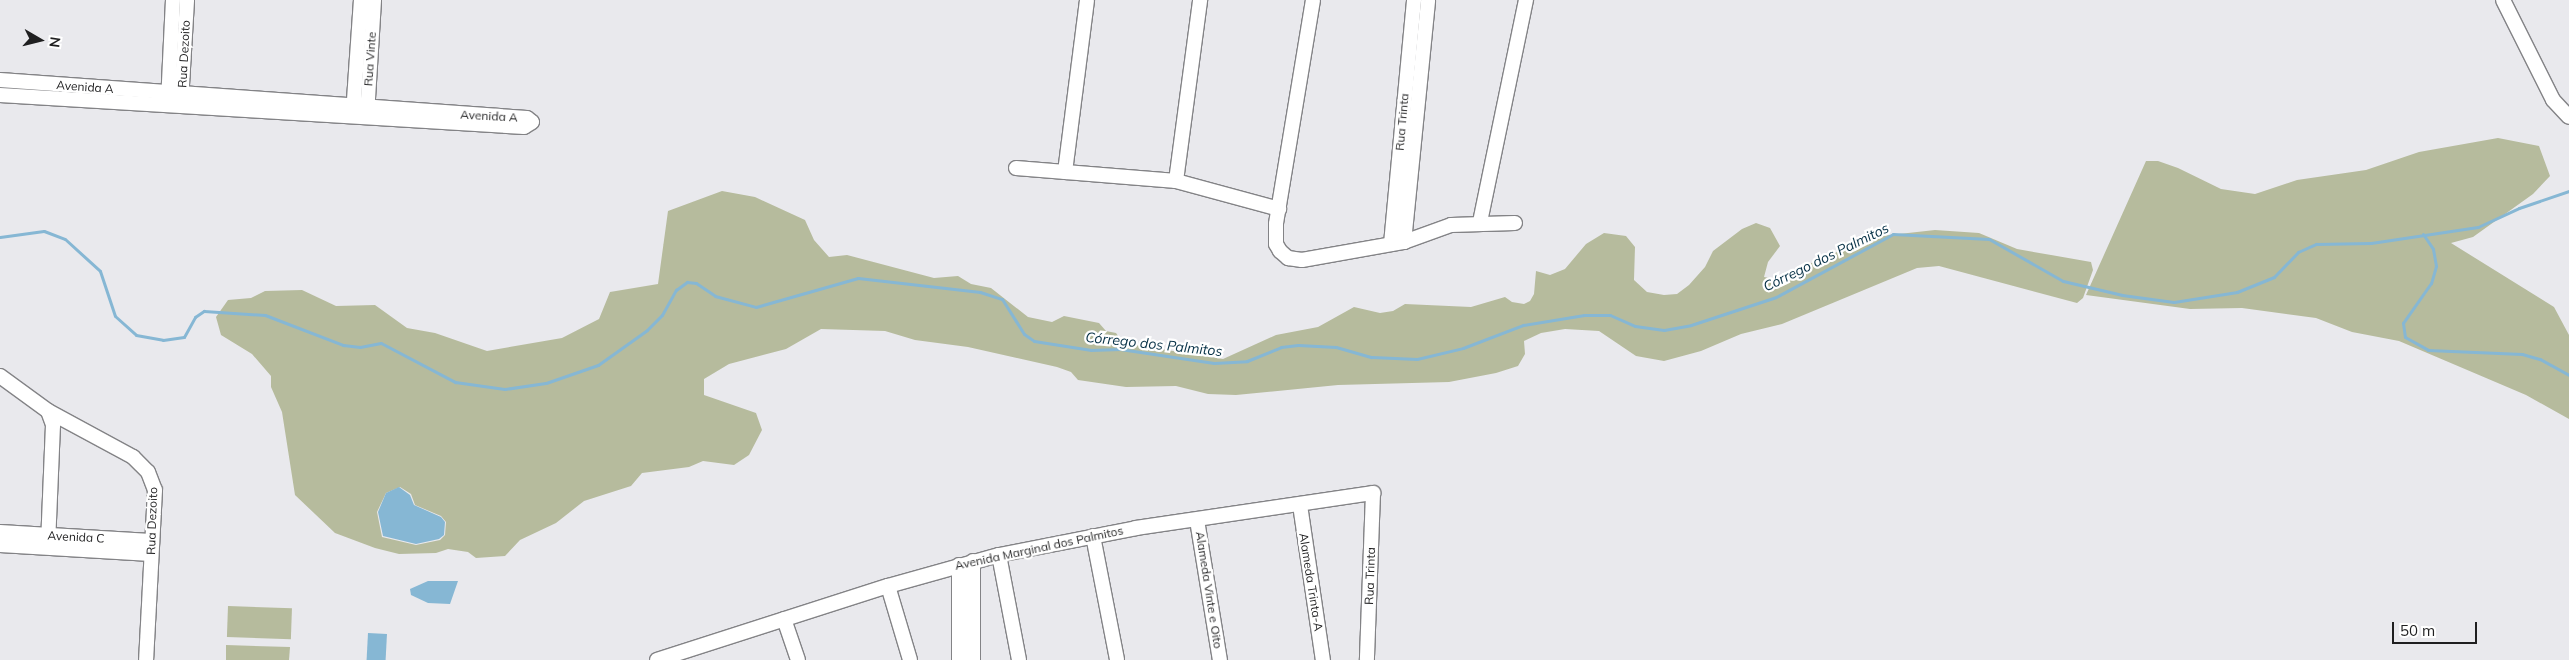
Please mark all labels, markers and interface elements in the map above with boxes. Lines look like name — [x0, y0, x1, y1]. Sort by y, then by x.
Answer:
north arrow — [15, 15, 65, 65]
street label: Rua Dezoito — [175, 20, 193, 88]
street label: Rua Vinte — [361, 31, 379, 87]
text: N — [45, 36, 65, 49]
street label: Avenida A — [56, 78, 114, 96]
street label: Rua Trinta — [1392, 93, 1412, 151]
street label: Avenida A — [460, 107, 518, 125]
water label: Córrego dos Palmitos — [1760, 219, 1892, 295]
water label: Córrego dos Palmitos — [1085, 328, 1223, 360]
street label: Rua Dezoito — [144, 487, 160, 555]
street label: Avenida Marginal dos Palmitos — [953, 523, 1125, 573]
street label: Avenida C — [47, 528, 105, 546]
street label: Alameda Vinte e Oito — [1193, 530, 1225, 650]
street label: Alameda Trinta-A — [1296, 532, 1326, 632]
street label: Rua Trinta — [1362, 547, 1378, 605]
scale bar — [2394, 612, 2479, 644]
text: 50 m — [2400, 621, 2435, 640]

